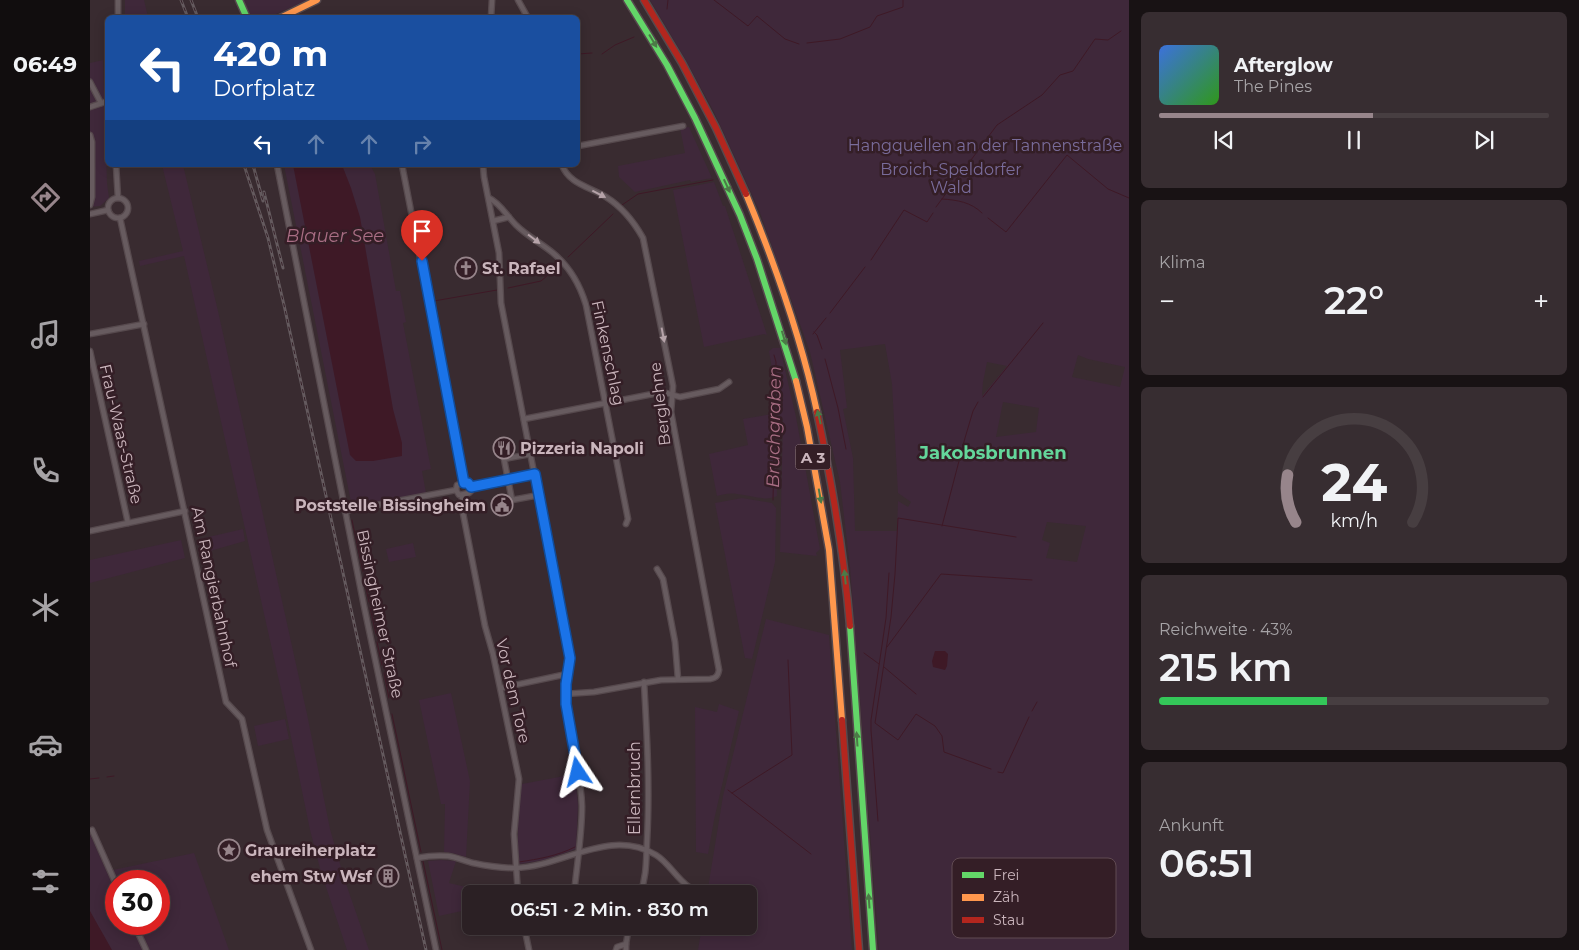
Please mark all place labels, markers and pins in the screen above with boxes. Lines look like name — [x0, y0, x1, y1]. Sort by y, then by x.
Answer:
pin — [401, 210, 443, 261]
church icon: St. Rafael — [454, 256, 478, 280]
place label: St. Rafael — [482, 259, 560, 278]
restaurant icon: Pizzeria Napoli — [492, 436, 516, 460]
place label: Pizzeria Napoli — [520, 439, 644, 458]
public building icon: Poststelle Bissingheim — [490, 493, 514, 517]
place label: Poststelle Bissingheim — [295, 496, 486, 515]
place icon: Graureiherplatz — [217, 838, 241, 862]
place label: Graureiherplatz — [245, 841, 376, 860]
building icon: ehem Stw Wsf — [376, 864, 400, 888]
place label: ehem Stw Wsf — [251, 867, 373, 886]

